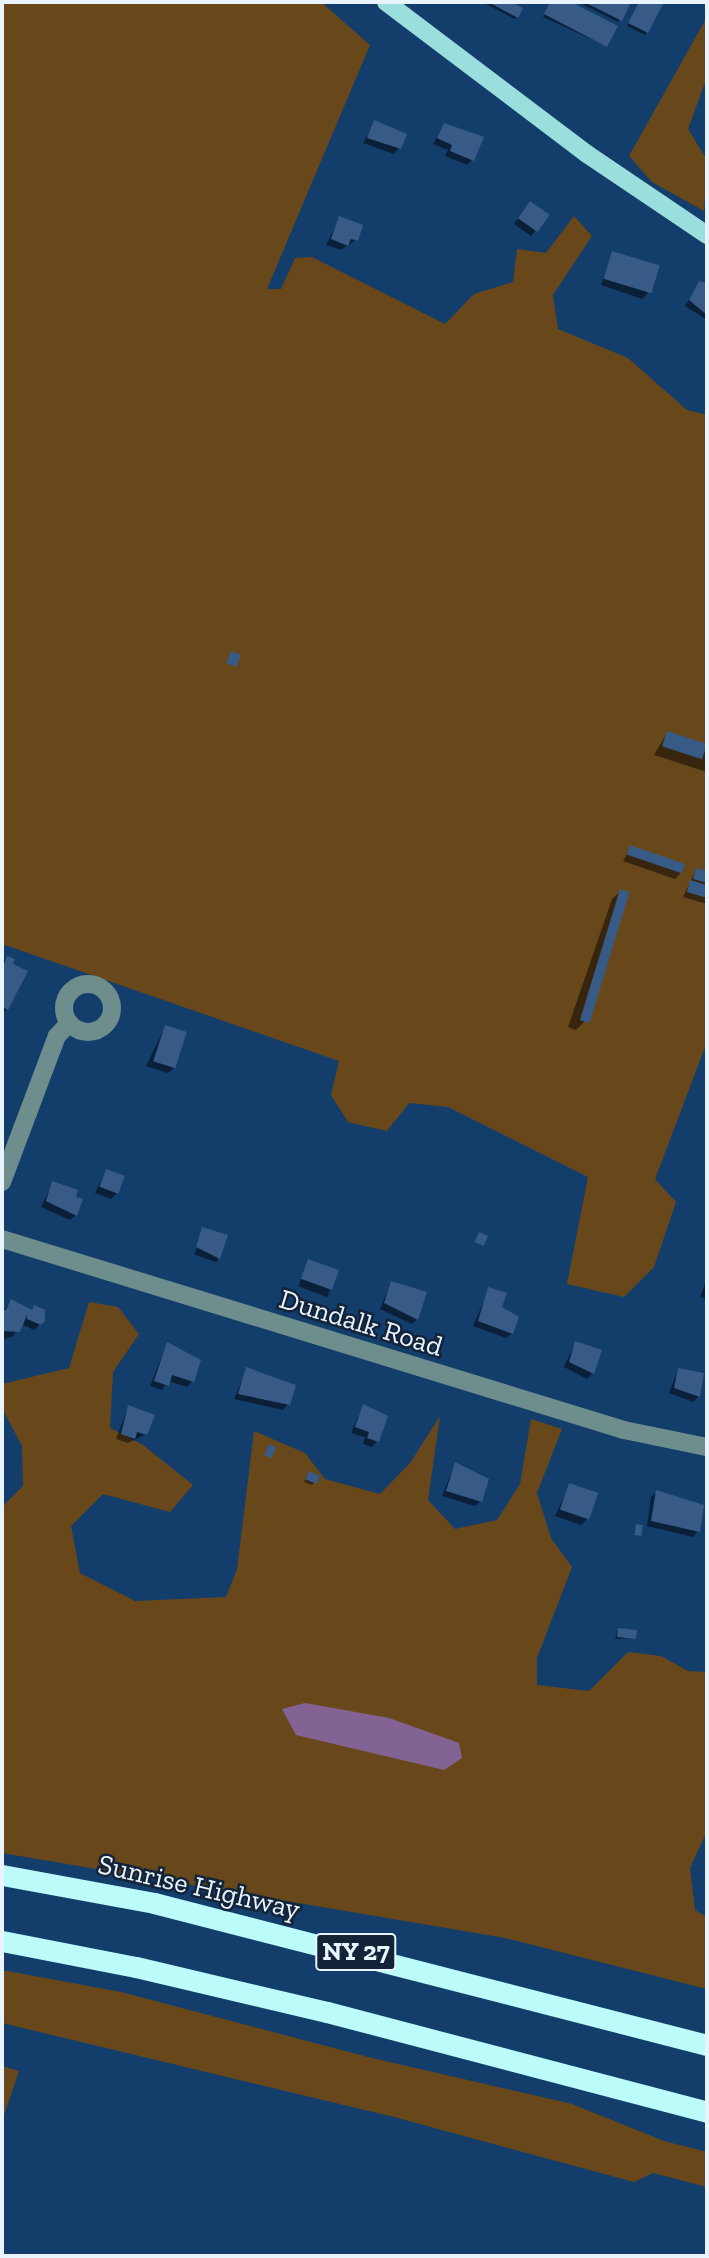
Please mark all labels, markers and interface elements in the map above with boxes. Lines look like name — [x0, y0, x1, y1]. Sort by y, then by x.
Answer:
street label: Dundalk Road — [275, 1282, 447, 1364]
street label: Sunrise Highway — [95, 1847, 303, 1927]
road number: NY 27 — [314, 1929, 398, 1974]

